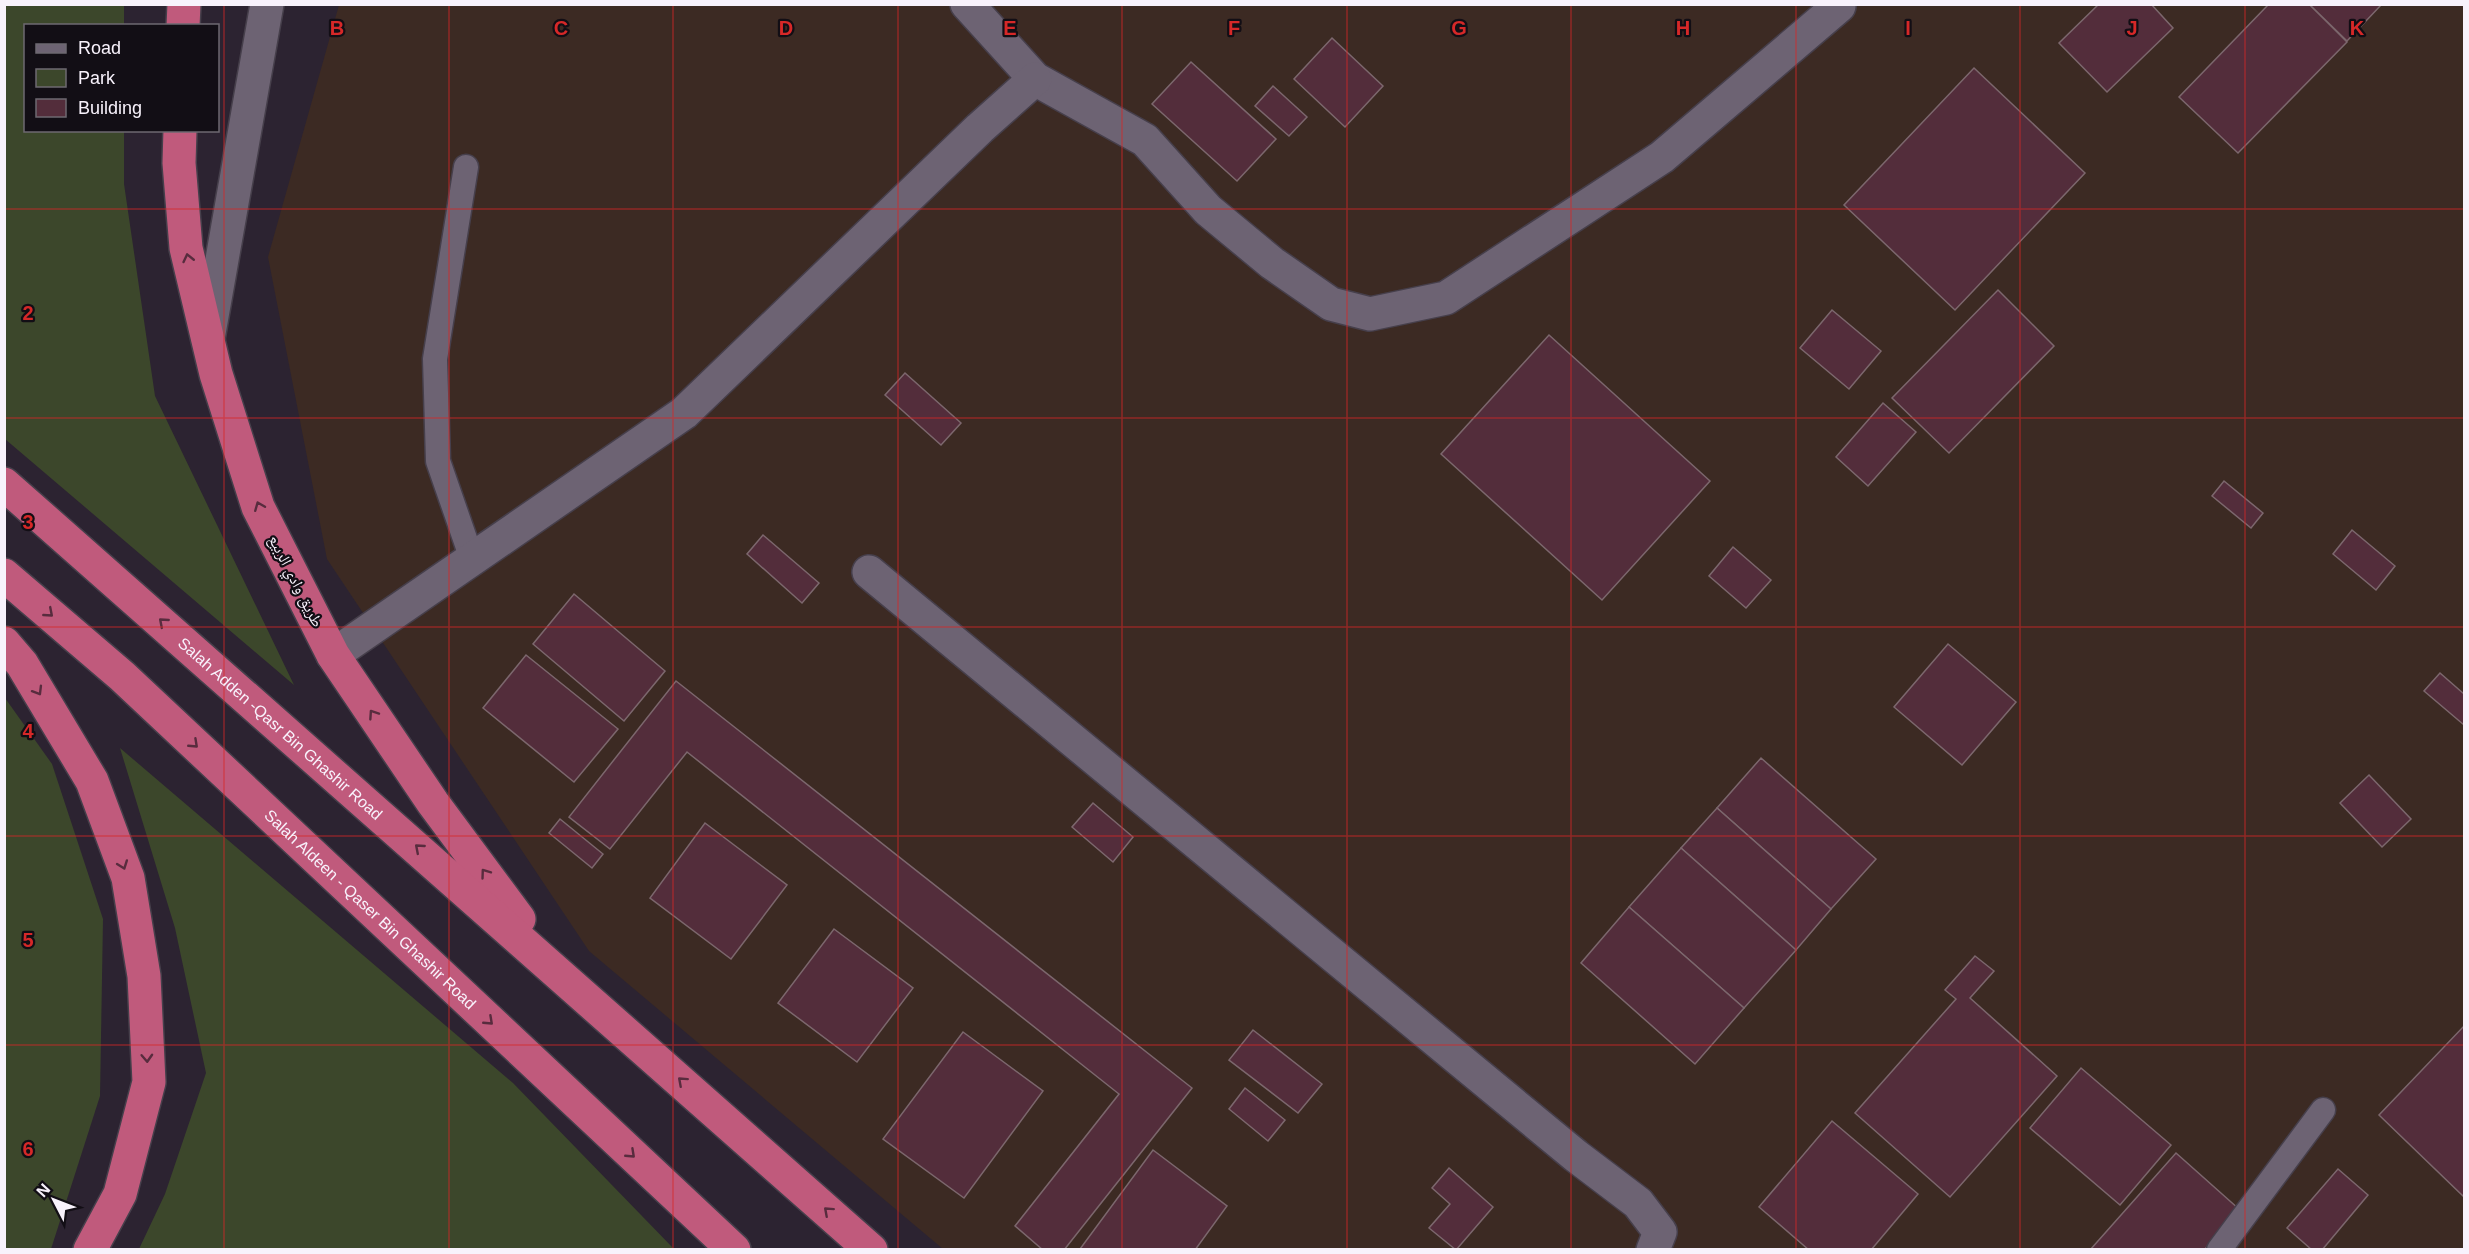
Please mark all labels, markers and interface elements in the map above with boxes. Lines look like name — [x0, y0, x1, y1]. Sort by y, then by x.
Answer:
text: B — [330, 17, 344, 39]
text: C — [554, 17, 568, 39]
text: D — [779, 17, 793, 39]
text: E — [1003, 17, 1017, 39]
text: F — [1228, 17, 1240, 39]
text: G — [1451, 17, 1467, 39]
text: H — [1676, 17, 1690, 39]
text: I — [1905, 17, 1911, 39]
text: J — [2126, 17, 2138, 39]
text: K — [2350, 17, 2365, 39]
legend — [24, 24, 219, 132]
text: Road — [78, 38, 121, 58]
text: Park — [78, 68, 116, 88]
text: Building — [78, 98, 142, 118]
one-way arrow — [183, 254, 196, 264]
text: 2 — [22, 302, 34, 324]
one-way arrow — [254, 502, 266, 513]
text: 3 — [22, 511, 34, 533]
street label: طريق وادي الربيع — [262, 532, 326, 632]
one-way arrow — [42, 606, 53, 617]
one-way arrow — [159, 618, 169, 629]
street label: Salah Adden -Qasr Bin Ghashir Road — [175, 634, 386, 823]
one-way arrow — [30, 685, 42, 695]
one-way arrow — [369, 709, 380, 720]
text: 4 — [22, 720, 34, 742]
one-way arrow — [186, 736, 197, 747]
street label: Salah Aldeen - Qaser Bin Ghashir Road — [261, 806, 480, 1012]
one-way arrow — [415, 845, 426, 856]
one-way arrow — [115, 859, 128, 870]
one-way arrow — [481, 869, 492, 880]
text: 5 — [22, 929, 34, 951]
one-way arrow — [482, 1014, 493, 1025]
one-way arrow — [141, 1053, 154, 1062]
one-way arrow — [678, 1077, 689, 1088]
text: 6 — [22, 1138, 34, 1160]
one-way arrow — [625, 1147, 635, 1158]
north arrow — [24, 1170, 84, 1230]
text: N — [33, 1180, 53, 1200]
one-way arrow — [824, 1207, 834, 1218]

